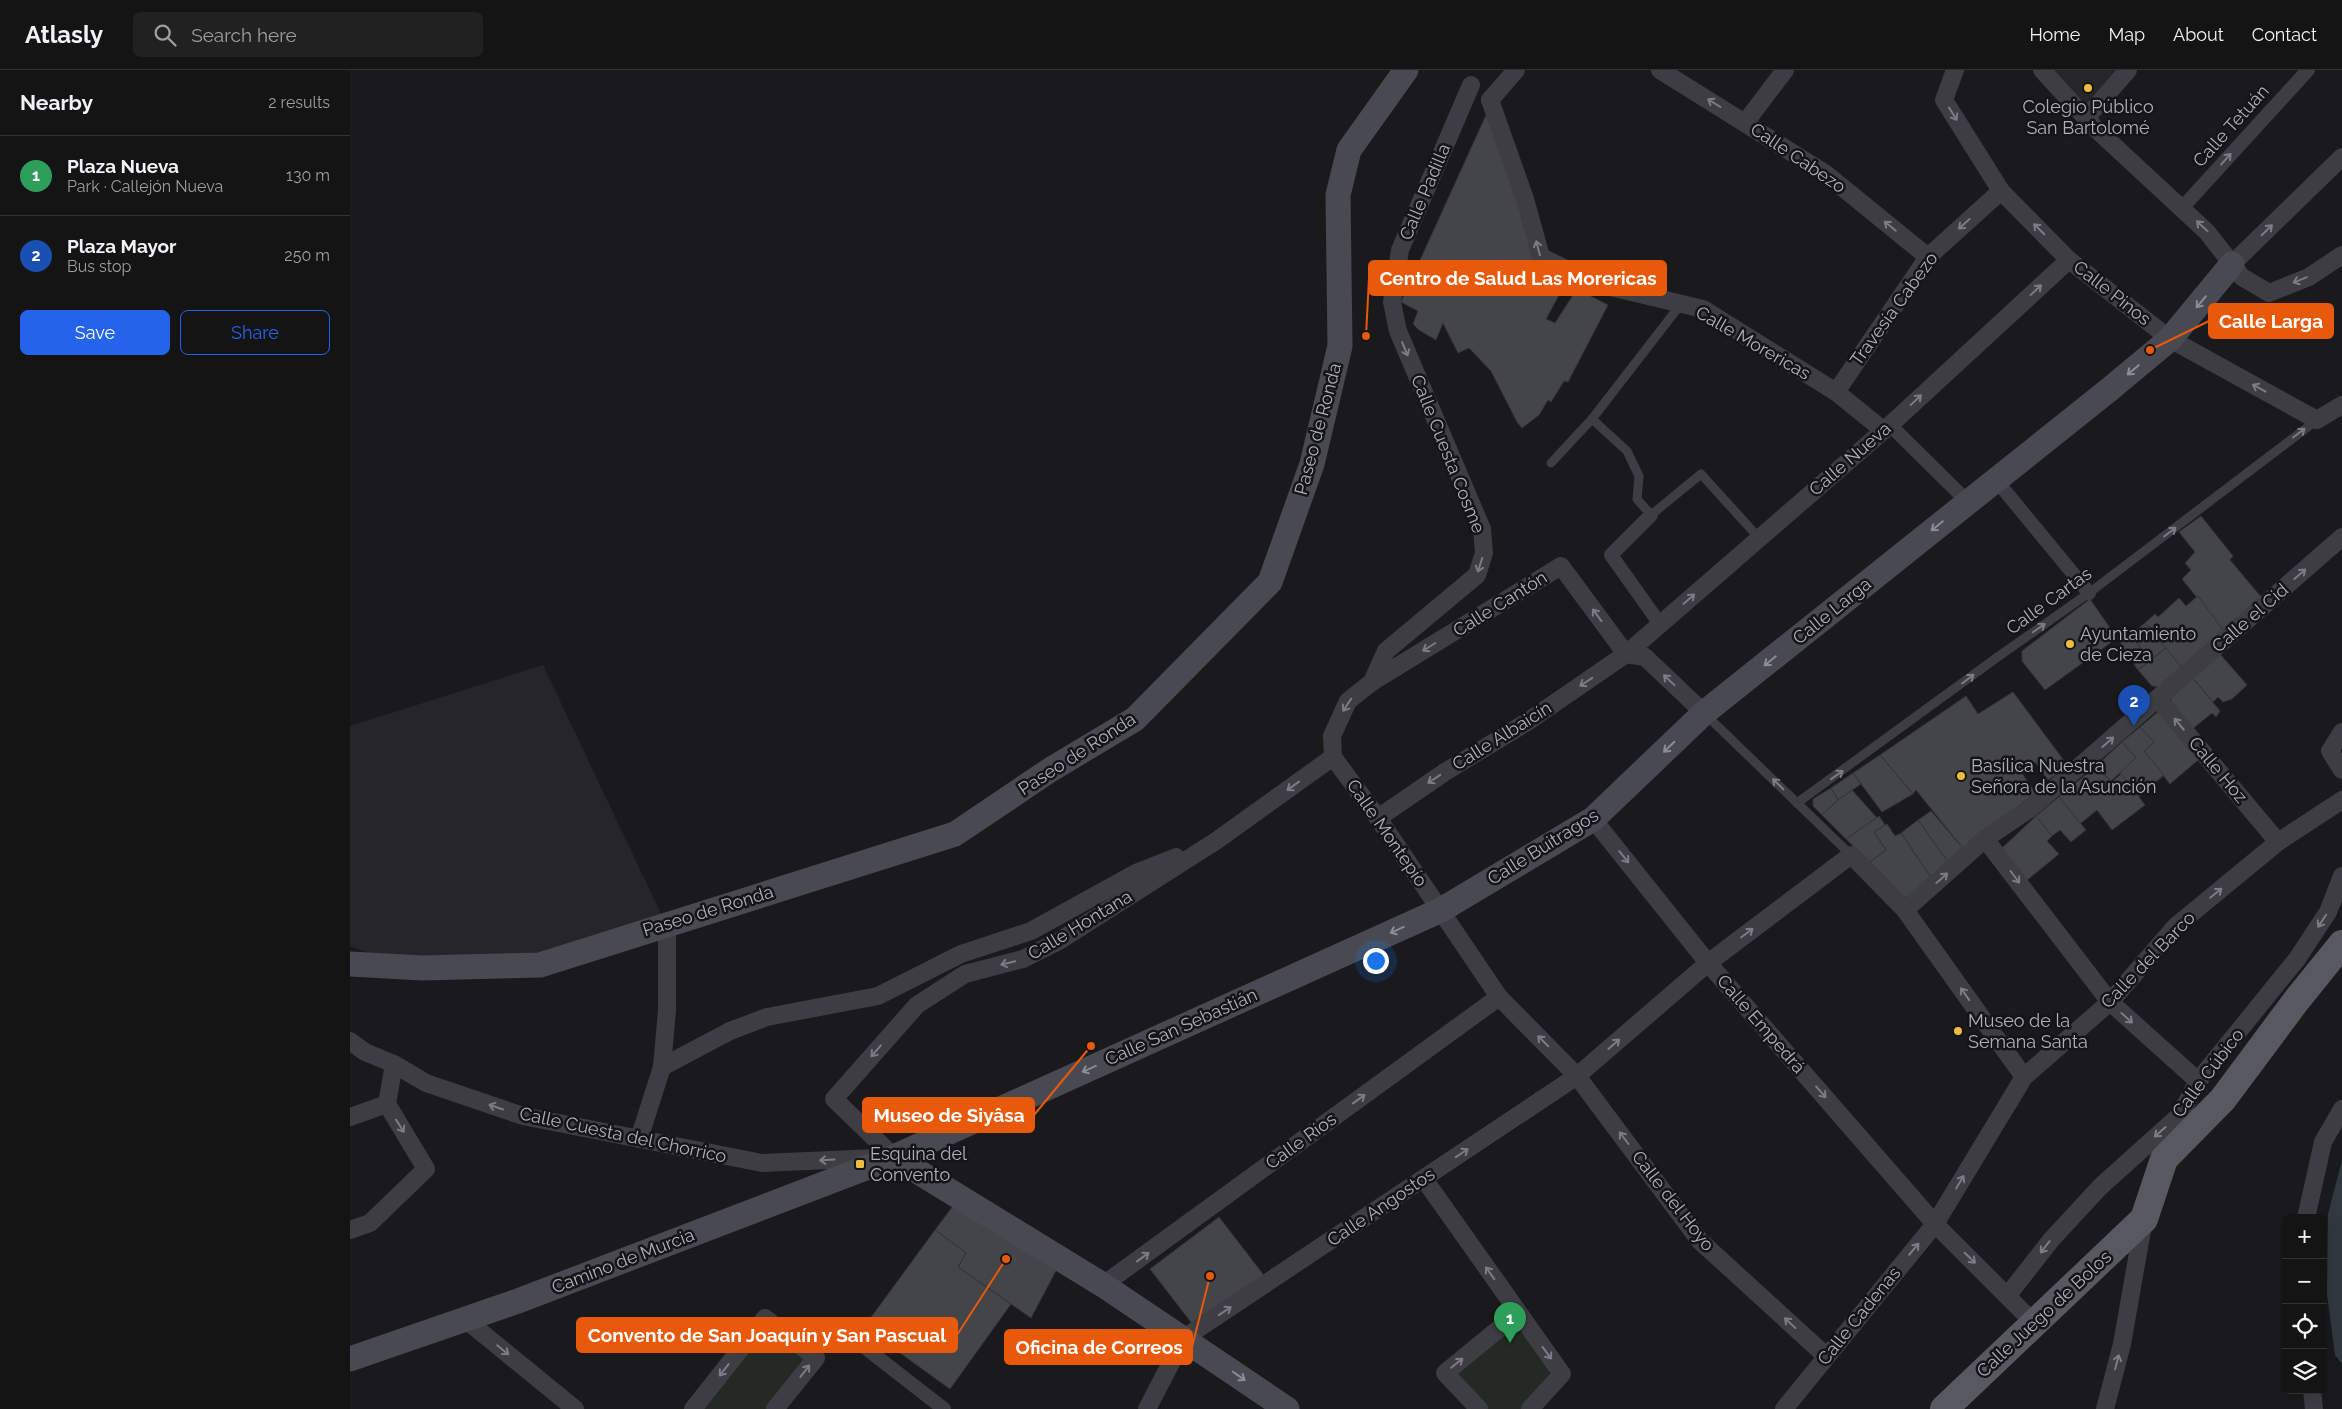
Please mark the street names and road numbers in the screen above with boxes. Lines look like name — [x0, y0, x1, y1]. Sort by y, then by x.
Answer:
street label: Calle Tetuán — [2188, 80, 2273, 171]
street label: Calle Cabezo — [1747, 118, 1850, 197]
street label: Calle Padilla — [1395, 140, 1454, 243]
street label: Travesía Cabezo — [1845, 248, 1942, 370]
street label: Calle Pinos — [2070, 256, 2155, 329]
street label: Calle Morericas — [1692, 301, 1814, 384]
street label: Paseo de Ronda — [1290, 361, 1345, 497]
street label: Calle Cuesta Cosme — [1407, 372, 1490, 536]
street label: Calle Nueva — [1805, 418, 1895, 500]
street label: Calle Cartas — [2002, 563, 2096, 639]
street label: Calle Cantón — [1449, 566, 1551, 641]
street label: Calle Larga — [1788, 573, 1875, 648]
street label: Calle el Cid — [2207, 579, 2292, 656]
street label: Calle Albaicín — [1448, 697, 1555, 774]
street label: Paseo de Ronda — [1014, 708, 1139, 799]
street label: Calle Hoz — [2185, 732, 2252, 807]
street label: Calle Montepío — [1343, 775, 1432, 891]
street label: Calle Buitragos — [1484, 804, 1602, 889]
street label: Paseo de Ronda — [640, 881, 776, 940]
street label: Calle Hontana — [1024, 885, 1136, 964]
street label: Calle del Barco — [2096, 907, 2199, 1012]
street label: Calle Empedrá — [1713, 970, 1810, 1077]
street label: Calle San Sebastián — [1101, 984, 1260, 1070]
street label: Calle Cúbico — [2167, 1024, 2248, 1121]
street label: Calle Cuesta del Chorrico — [518, 1102, 729, 1167]
street label: Calle Ríos — [1261, 1108, 1340, 1173]
street label: Calle del Hoyo — [1628, 1146, 1719, 1255]
street label: Calle Angostos — [1323, 1163, 1439, 1250]
street label: Camino de Murcia — [549, 1224, 697, 1297]
street label: Calle Juego de Bolos — [1972, 1246, 2115, 1381]
street label: Calle Cadenas — [1813, 1262, 1905, 1369]

